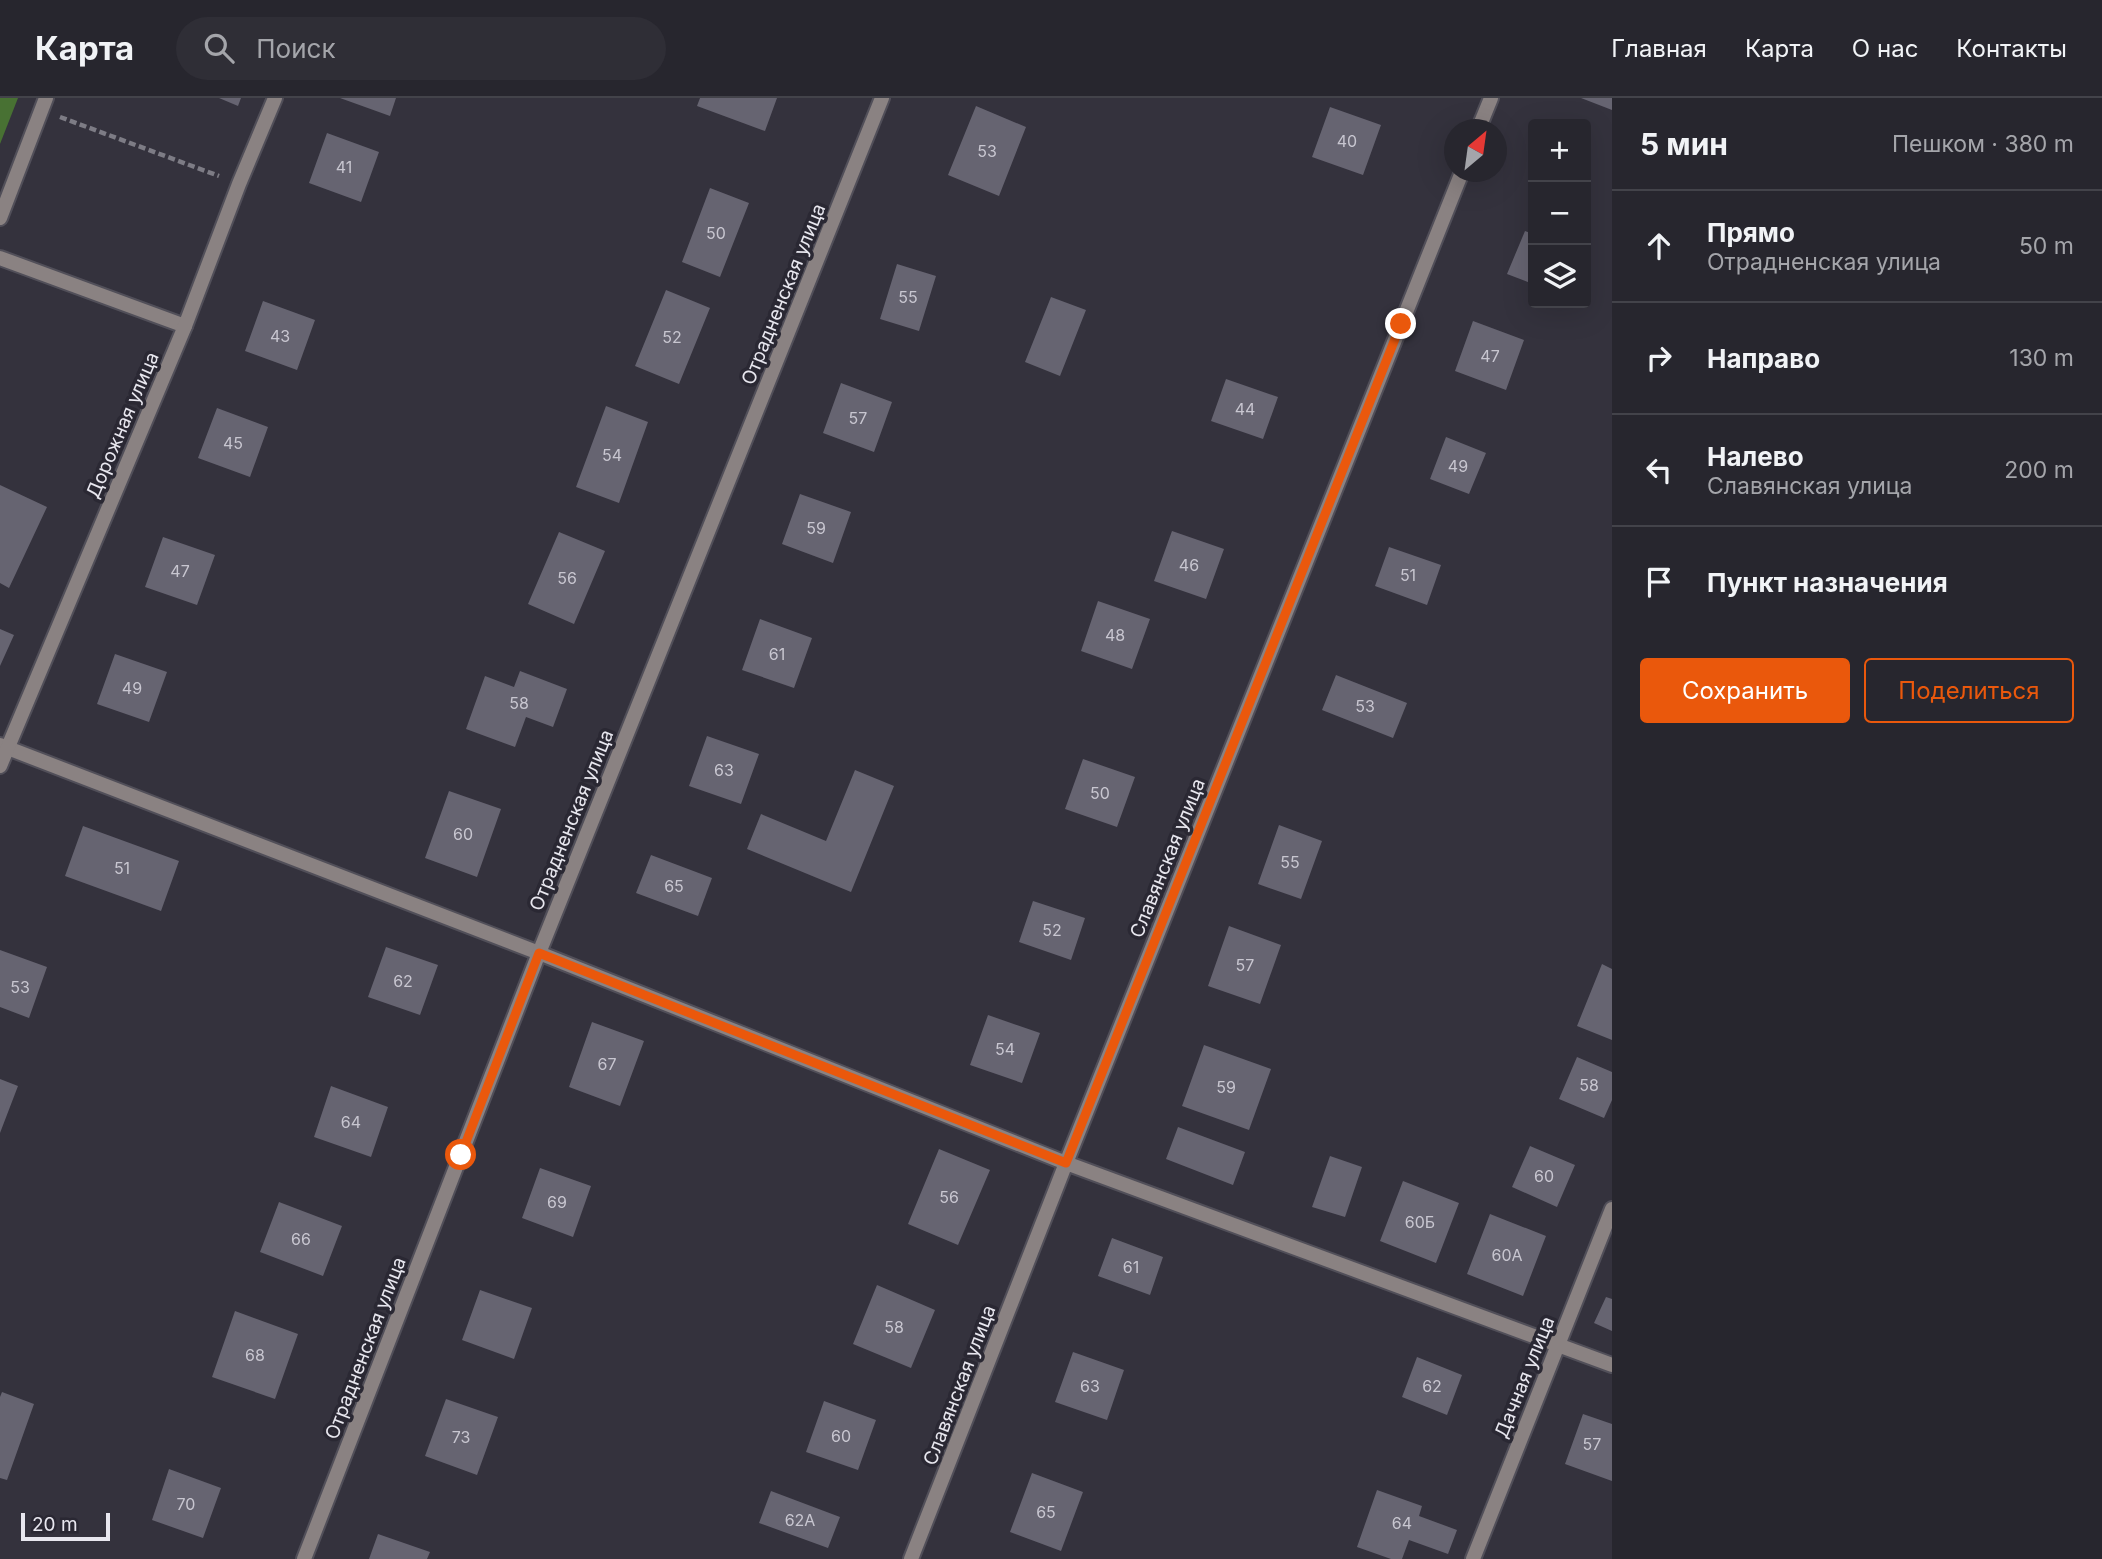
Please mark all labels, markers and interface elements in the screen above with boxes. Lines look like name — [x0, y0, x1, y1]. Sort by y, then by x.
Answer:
search box — [176, 17, 666, 80]
text: Карта — [35, 28, 134, 68]
icon: search — [200, 29, 238, 67]
text: Поиск — [256, 33, 335, 64]
text: Главная — [1611, 34, 1707, 63]
text: Карта — [1745, 34, 1814, 63]
text: О нас — [1852, 34, 1918, 63]
text: Контакты — [1956, 34, 2067, 63]
north arrow — [1444, 119, 1507, 182]
map controls — [1528, 119, 1591, 308]
button: + — [1528, 119, 1591, 182]
text: 5 мин — [1640, 126, 1728, 162]
text: Пешком · 380 m — [1892, 130, 2074, 158]
house number: 40 — [1337, 131, 1357, 151]
house number: 53 — [977, 141, 997, 161]
house number: 41 — [336, 157, 352, 177]
button: − — [1528, 182, 1591, 245]
street label: Отрадненская улица — [737, 200, 830, 388]
text: Прямо — [1707, 217, 1795, 248]
house number: 50 — [706, 223, 726, 243]
icon: ahead — [1640, 227, 1678, 265]
text: 50 m — [2019, 232, 2074, 260]
button: layers — [1528, 245, 1591, 308]
text: Отрадненская улица — [1707, 248, 1941, 276]
house number: 55 — [898, 287, 918, 307]
route end — [1385, 308, 1416, 339]
house number: 43 — [270, 326, 290, 346]
house number: 52 — [662, 327, 682, 347]
icon: right — [1640, 339, 1678, 377]
text: Направо — [1707, 343, 1820, 374]
text: 130 m — [2009, 344, 2074, 372]
house number: 47 — [1480, 346, 1500, 366]
street label: Дорожная улица — [81, 349, 164, 502]
house number: 44 — [1235, 399, 1255, 419]
house number: 57 — [849, 408, 867, 428]
house number: 45 — [223, 433, 243, 453]
text: Налево — [1707, 441, 1804, 472]
house number: 54 — [602, 445, 622, 465]
icon: left — [1640, 451, 1678, 489]
house number: 49 — [1448, 456, 1468, 476]
text: 200 m — [2004, 456, 2074, 484]
text: Славянская улица — [1707, 472, 1912, 500]
house number: 59 — [806, 518, 826, 538]
house number: 46 — [1179, 555, 1199, 575]
house number: 47 — [170, 561, 190, 581]
icon: arrive — [1640, 563, 1678, 601]
house number: 51 — [1400, 565, 1416, 585]
text: Пункт назначения — [1707, 567, 1948, 598]
house number: 56 — [557, 568, 577, 588]
house number: 48 — [1105, 625, 1125, 645]
house number: 61 — [769, 644, 785, 664]
button: Сохранить — [1640, 658, 1850, 723]
button: Поделиться — [1864, 658, 2074, 723]
house number: 49 — [122, 678, 142, 698]
house number: 58 — [509, 693, 529, 713]
house number: 53 — [1355, 696, 1375, 716]
street label: Отрадненская улица — [525, 726, 618, 914]
house number: 63 — [714, 760, 734, 780]
street label: Славянская улица — [1125, 775, 1210, 941]
house number: 50 — [1090, 783, 1110, 803]
house number: 60 — [453, 824, 473, 844]
house number: 55 — [1280, 852, 1300, 872]
house number: 51 — [114, 858, 130, 878]
house number: 65 — [664, 876, 684, 896]
house number: 52 — [1042, 920, 1062, 940]
house number: 57 — [1236, 955, 1254, 975]
house number: 62 — [393, 971, 413, 991]
house number: 53 — [10, 977, 30, 997]
house number: 54 — [995, 1039, 1015, 1059]
house number: 67 — [598, 1054, 616, 1074]
house number: 58 — [1579, 1075, 1599, 1095]
house number: 59 — [1216, 1077, 1236, 1097]
house number: 64 — [341, 1112, 361, 1132]
route start — [445, 1139, 476, 1170]
house number: 60 — [1534, 1166, 1554, 1186]
house number: 56 — [939, 1187, 959, 1207]
house number: 69 — [547, 1192, 567, 1212]
house number: 60Б — [1405, 1212, 1435, 1232]
house number: 66 — [291, 1229, 311, 1249]
house number: 60А — [1491, 1245, 1523, 1265]
street label: Отрадненская улица — [320, 1254, 411, 1443]
house number: 61 — [1123, 1257, 1139, 1277]
street label: Славянская улица — [918, 1302, 1001, 1469]
street label: Дачная улица — [1490, 1313, 1559, 1441]
house number: 58 — [884, 1317, 904, 1337]
house number: 68 — [245, 1345, 265, 1365]
house number: 63 — [1080, 1376, 1100, 1396]
house number: 62 — [1422, 1376, 1442, 1396]
house number: 60 — [831, 1426, 851, 1446]
house number: 73 — [452, 1427, 470, 1447]
house number: 57 — [1583, 1434, 1601, 1454]
house number: 70 — [177, 1494, 195, 1514]
house number: 65 — [1036, 1502, 1056, 1522]
scale bar — [21, 1510, 110, 1542]
house number: 62А — [785, 1510, 815, 1530]
text: 20 m — [32, 1513, 78, 1536]
house number: 64 — [1392, 1513, 1412, 1533]

